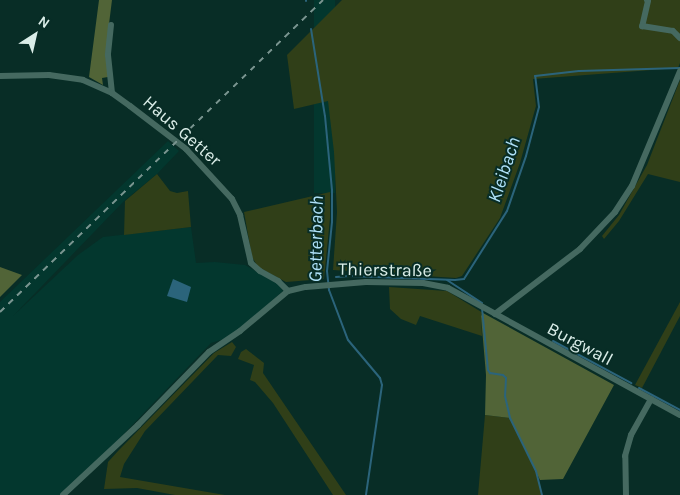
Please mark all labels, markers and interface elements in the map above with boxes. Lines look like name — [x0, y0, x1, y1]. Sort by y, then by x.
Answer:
north arrow — [10, 10, 60, 60]
text: N — [35, 12, 53, 32]
street label: Haus Getter — [138, 91, 226, 171]
water label: Kleibach — [484, 134, 526, 206]
water label: Getterbach — [305, 195, 329, 283]
street label: Thierstraße — [338, 258, 432, 282]
street label: Burgwall — [543, 318, 617, 370]

